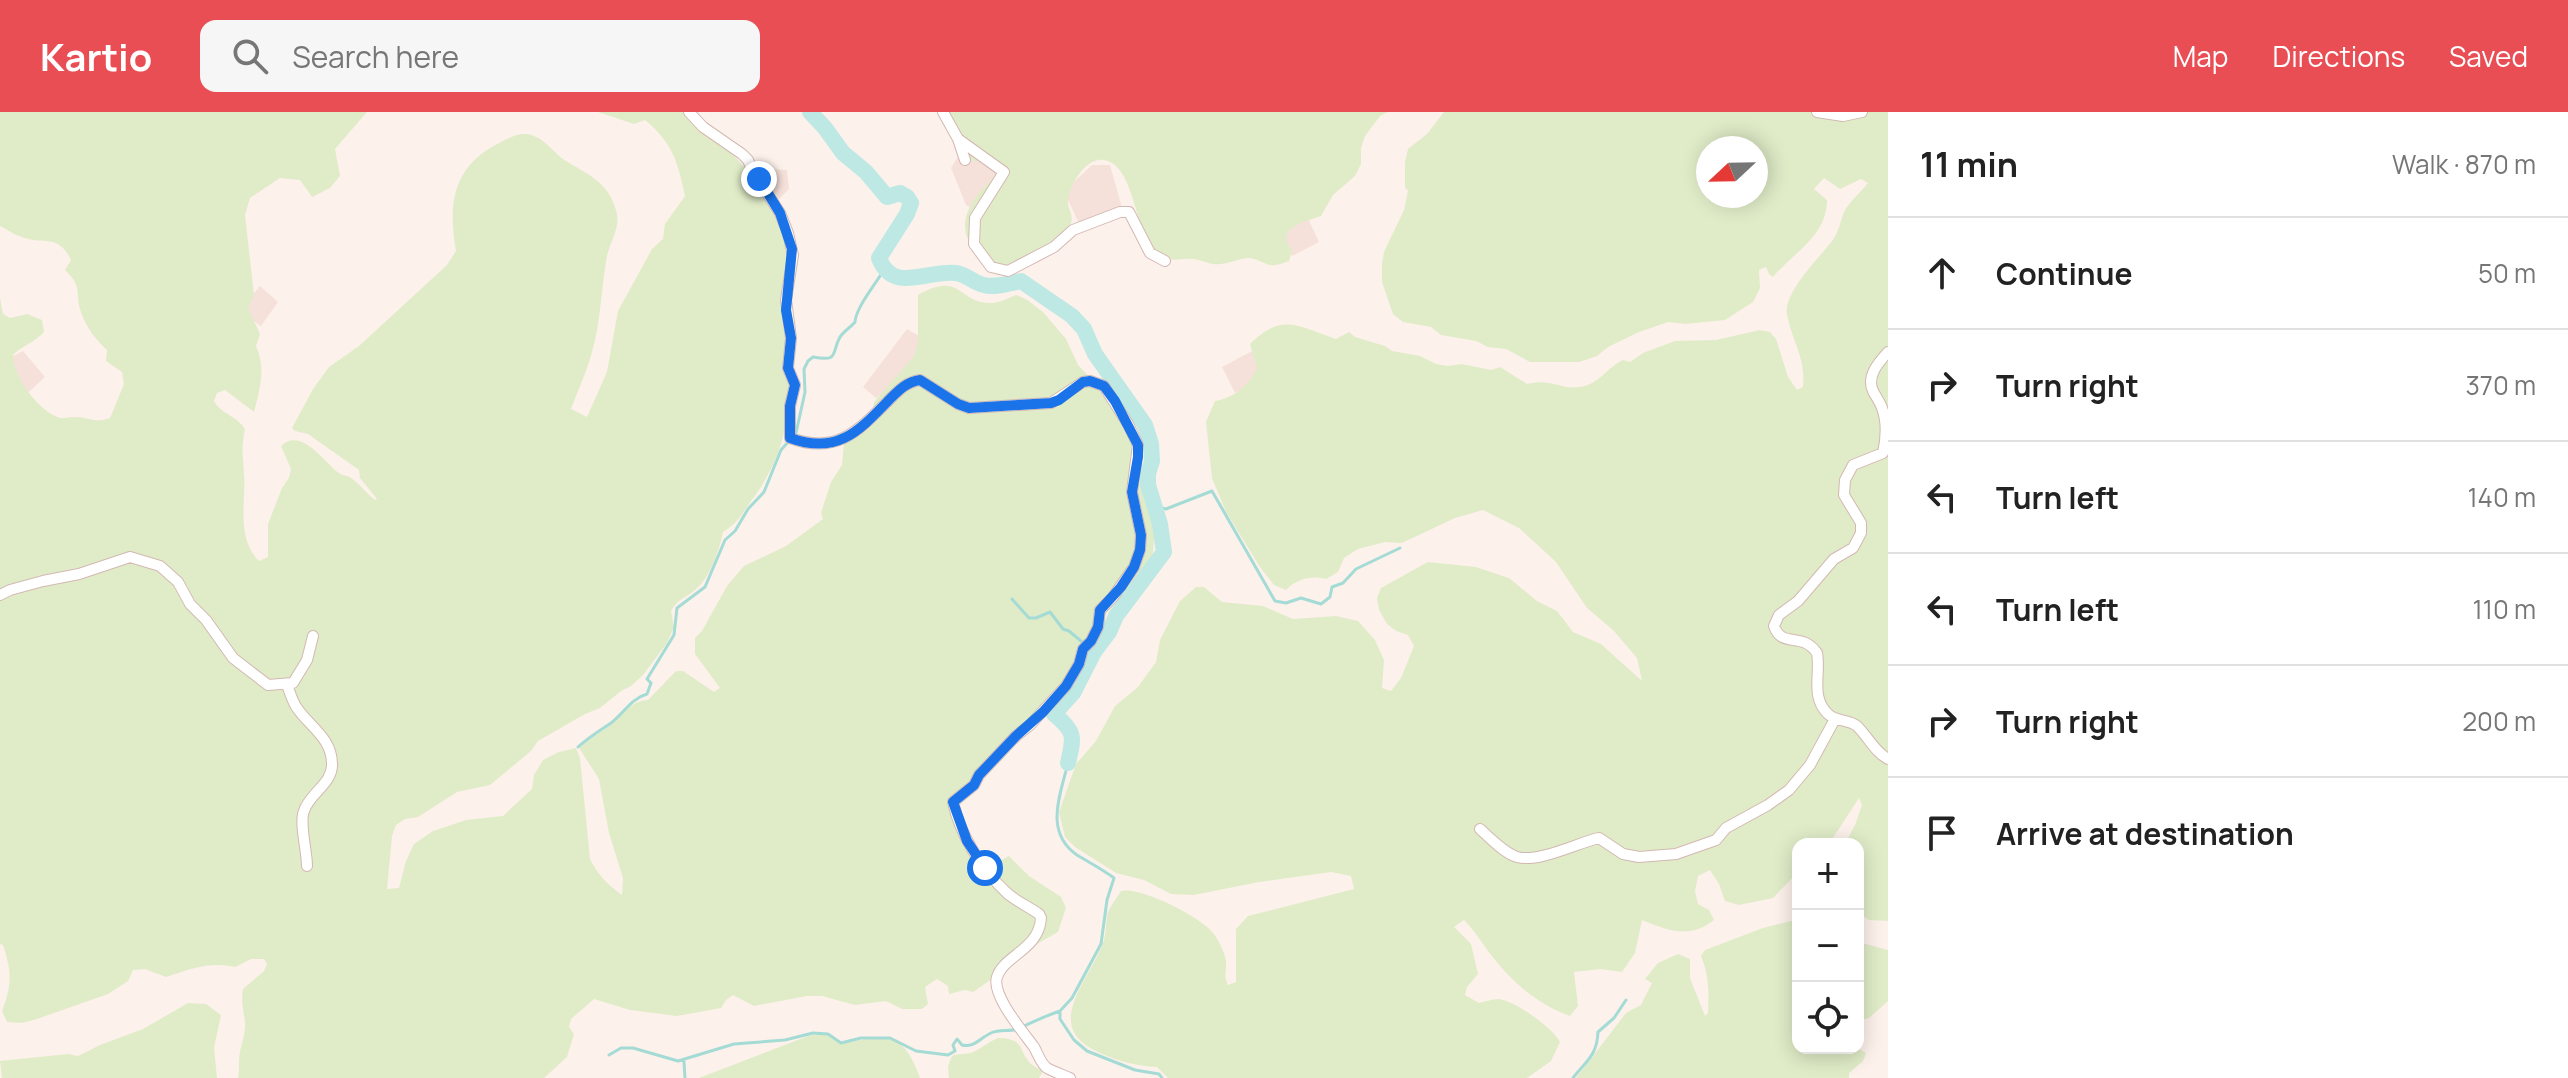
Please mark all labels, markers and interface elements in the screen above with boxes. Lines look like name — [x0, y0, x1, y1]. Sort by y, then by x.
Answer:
search box — [200, 20, 760, 92]
text: Kartio — [40, 30, 152, 82]
icon: search — [228, 34, 272, 78]
text: Search here — [292, 36, 459, 77]
text: Map — [2173, 37, 2228, 75]
text: Directions — [2272, 37, 2405, 75]
text: Saved — [2449, 37, 2528, 75]
north arrow — [1696, 136, 1768, 208]
text: 11 min — [1920, 141, 2018, 187]
text: Walk · 870 m — [2392, 146, 2536, 182]
route end — [741, 161, 777, 197]
icon: ahead — [1920, 251, 1964, 295]
text: Continue — [1996, 253, 2132, 294]
text: 50 m — [2478, 255, 2536, 291]
icon: right — [1920, 363, 1964, 407]
text: Turn right — [1996, 365, 2139, 406]
text: 370 m — [2465, 367, 2536, 403]
icon: left — [1920, 475, 1964, 519]
text: Turn left — [1996, 477, 2119, 518]
text: 140 m — [2467, 479, 2536, 515]
icon: left — [1920, 587, 1964, 631]
text: Turn left — [1996, 589, 2119, 630]
text: 110 m — [2473, 591, 2536, 627]
icon: right — [1920, 699, 1964, 743]
text: Turn right — [1996, 701, 2139, 742]
text: 200 m — [2462, 703, 2536, 739]
icon: arrive — [1920, 811, 1964, 855]
text: Arrive at destination — [1996, 813, 2294, 854]
map controls — [1792, 838, 1864, 1054]
button: + — [1792, 838, 1864, 910]
route start — [967, 850, 1003, 886]
button: − — [1792, 910, 1864, 982]
button: locate — [1792, 982, 1864, 1054]

